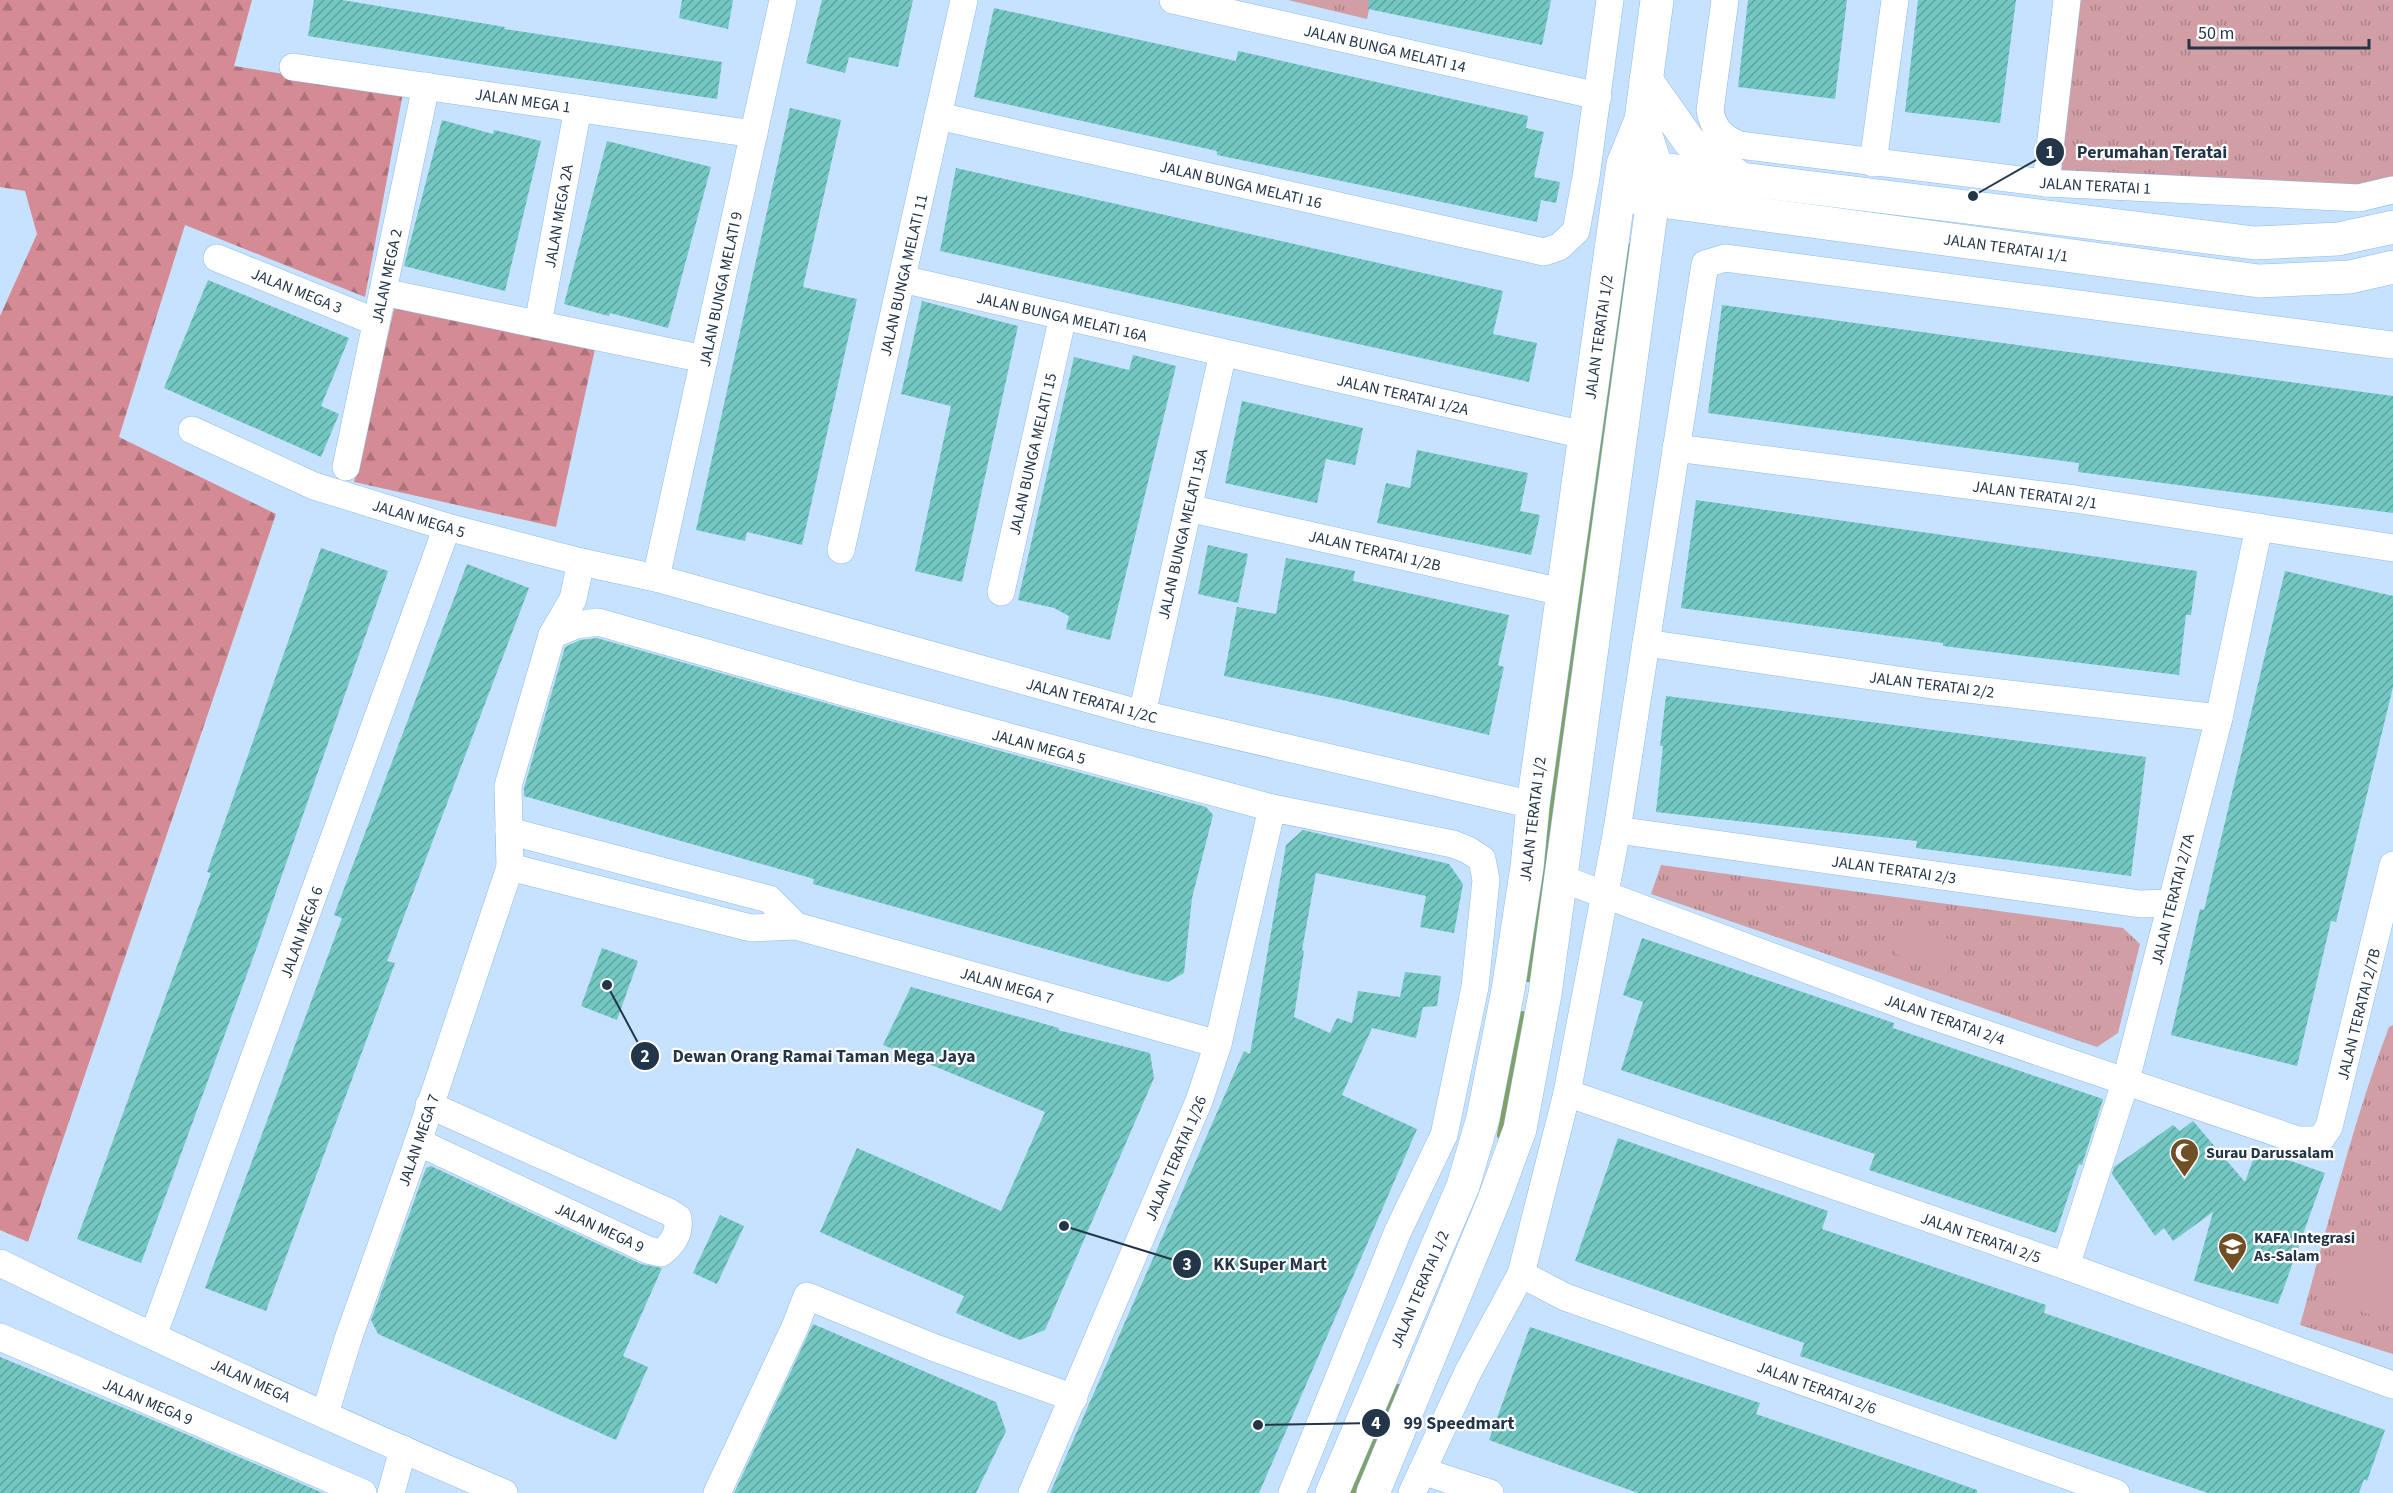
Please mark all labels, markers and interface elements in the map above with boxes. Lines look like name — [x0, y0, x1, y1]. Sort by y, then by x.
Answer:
scale bar — [2189, 12, 2369, 50]
street label: JALAN BUNGA MELATI 14 — [1302, 20, 1468, 78]
text: 50 m — [2198, 21, 2234, 46]
street label: JALAN MEGA 1 — [474, 83, 572, 119]
callout: Perumahan Teratai — [2035, 134, 2240, 170]
text: 1 — [2045, 140, 2055, 165]
text: Perumahan Teratai — [2077, 140, 2227, 165]
street label: JALAN BUNGA MELATI 16 — [1158, 156, 1324, 214]
street label: JALAN MEGA 2A — [539, 162, 579, 270]
street label: JALAN TERATAI 1 — [2038, 172, 2152, 200]
street label: JALAN BUNGA MELATI 11 — [875, 192, 933, 358]
street label: JALAN BUNGA MELATI 9 — [694, 210, 748, 369]
street label: JALAN MEGA 2 — [366, 227, 408, 326]
street label: JALAN TERATAI 1/1 — [1942, 228, 2070, 268]
street label: JALAN MEGA 3 — [248, 263, 345, 319]
street label: JALAN TERATAI 1/2 — [1579, 273, 1619, 401]
street label: JALAN BUNGA MELATI 16A — [974, 287, 1150, 347]
street label: JALAN TERATAI 1/2A — [1335, 369, 1471, 421]
street label: JALAN BUNGA MELATI 15 — [1004, 371, 1062, 537]
street label: JALAN BUNGA MELATI 15A — [1153, 446, 1213, 622]
street label: JALAN TERATAI 2/1 — [1971, 475, 2099, 515]
street label: JALAN MEGA 5 — [370, 494, 468, 544]
street label: JALAN TERATAI 1/2B — [1306, 525, 1443, 577]
street label: JALAN TERATAI 2/2 — [1868, 666, 1996, 704]
street label: JALAN TERATAI 1/2C — [1024, 673, 1160, 729]
street label: JALAN MEGA 5 — [989, 724, 1088, 770]
street label: JALAN TERATAI 1/2 — [1514, 755, 1552, 883]
street label: JALAN TERATAI 2/7A — [2146, 831, 2200, 967]
street label: JALAN TERATAI 2/3 — [1830, 850, 1958, 890]
street label: JALAN MEGA 6 — [275, 883, 329, 981]
street label: JALAN TERATAI 2/7B — [2332, 946, 2386, 1083]
street label: JALAN MEGA 7 — [957, 962, 1056, 1010]
street label: JALAN TERATAI 2/4 — [1882, 989, 2008, 1051]
callout: Dewan Orang Ramai Taman Mega Jaya — [630, 1038, 987, 1074]
text: 2 — [640, 1044, 650, 1069]
text: Dewan Orang Ramai Taman Mega Jaya — [672, 1044, 976, 1069]
street label: JALAN MEGA 7 — [393, 1091, 445, 1189]
street label: JALAN TERATAI 1/26 — [1140, 1092, 1212, 1224]
mosque icon: Surau Darussalam — [2169, 1136, 2201, 1178]
place label: Surau Darussalam — [2206, 1142, 2334, 1164]
street label: JALAN MEGA 9 — [551, 1198, 648, 1258]
street label: JALAN TERATAI 2/5 — [1918, 1207, 2044, 1269]
street label: JALAN TERATAI 1/2 — [1385, 1227, 1455, 1352]
place label: KAFA Integrasi As-Salam — [2253, 1227, 2355, 1267]
school or university icon: KAFA Integrasi As-Salam — [2217, 1230, 2249, 1272]
callout: KK Super Mart — [1172, 1246, 1339, 1282]
text: 3 — [1182, 1252, 1192, 1277]
text: KK Super Mart — [1213, 1252, 1327, 1277]
street label: JALAN MEGA — [207, 1354, 294, 1408]
street label: JALAN TERATAI 2/6 — [1754, 1356, 1880, 1420]
street label: JALAN MEGA 9 — [99, 1373, 196, 1431]
callout: 99 Speedmart — [1361, 1405, 1526, 1441]
text: 4 — [1371, 1411, 1381, 1436]
text: 99 Speedmart — [1404, 1411, 1515, 1436]

